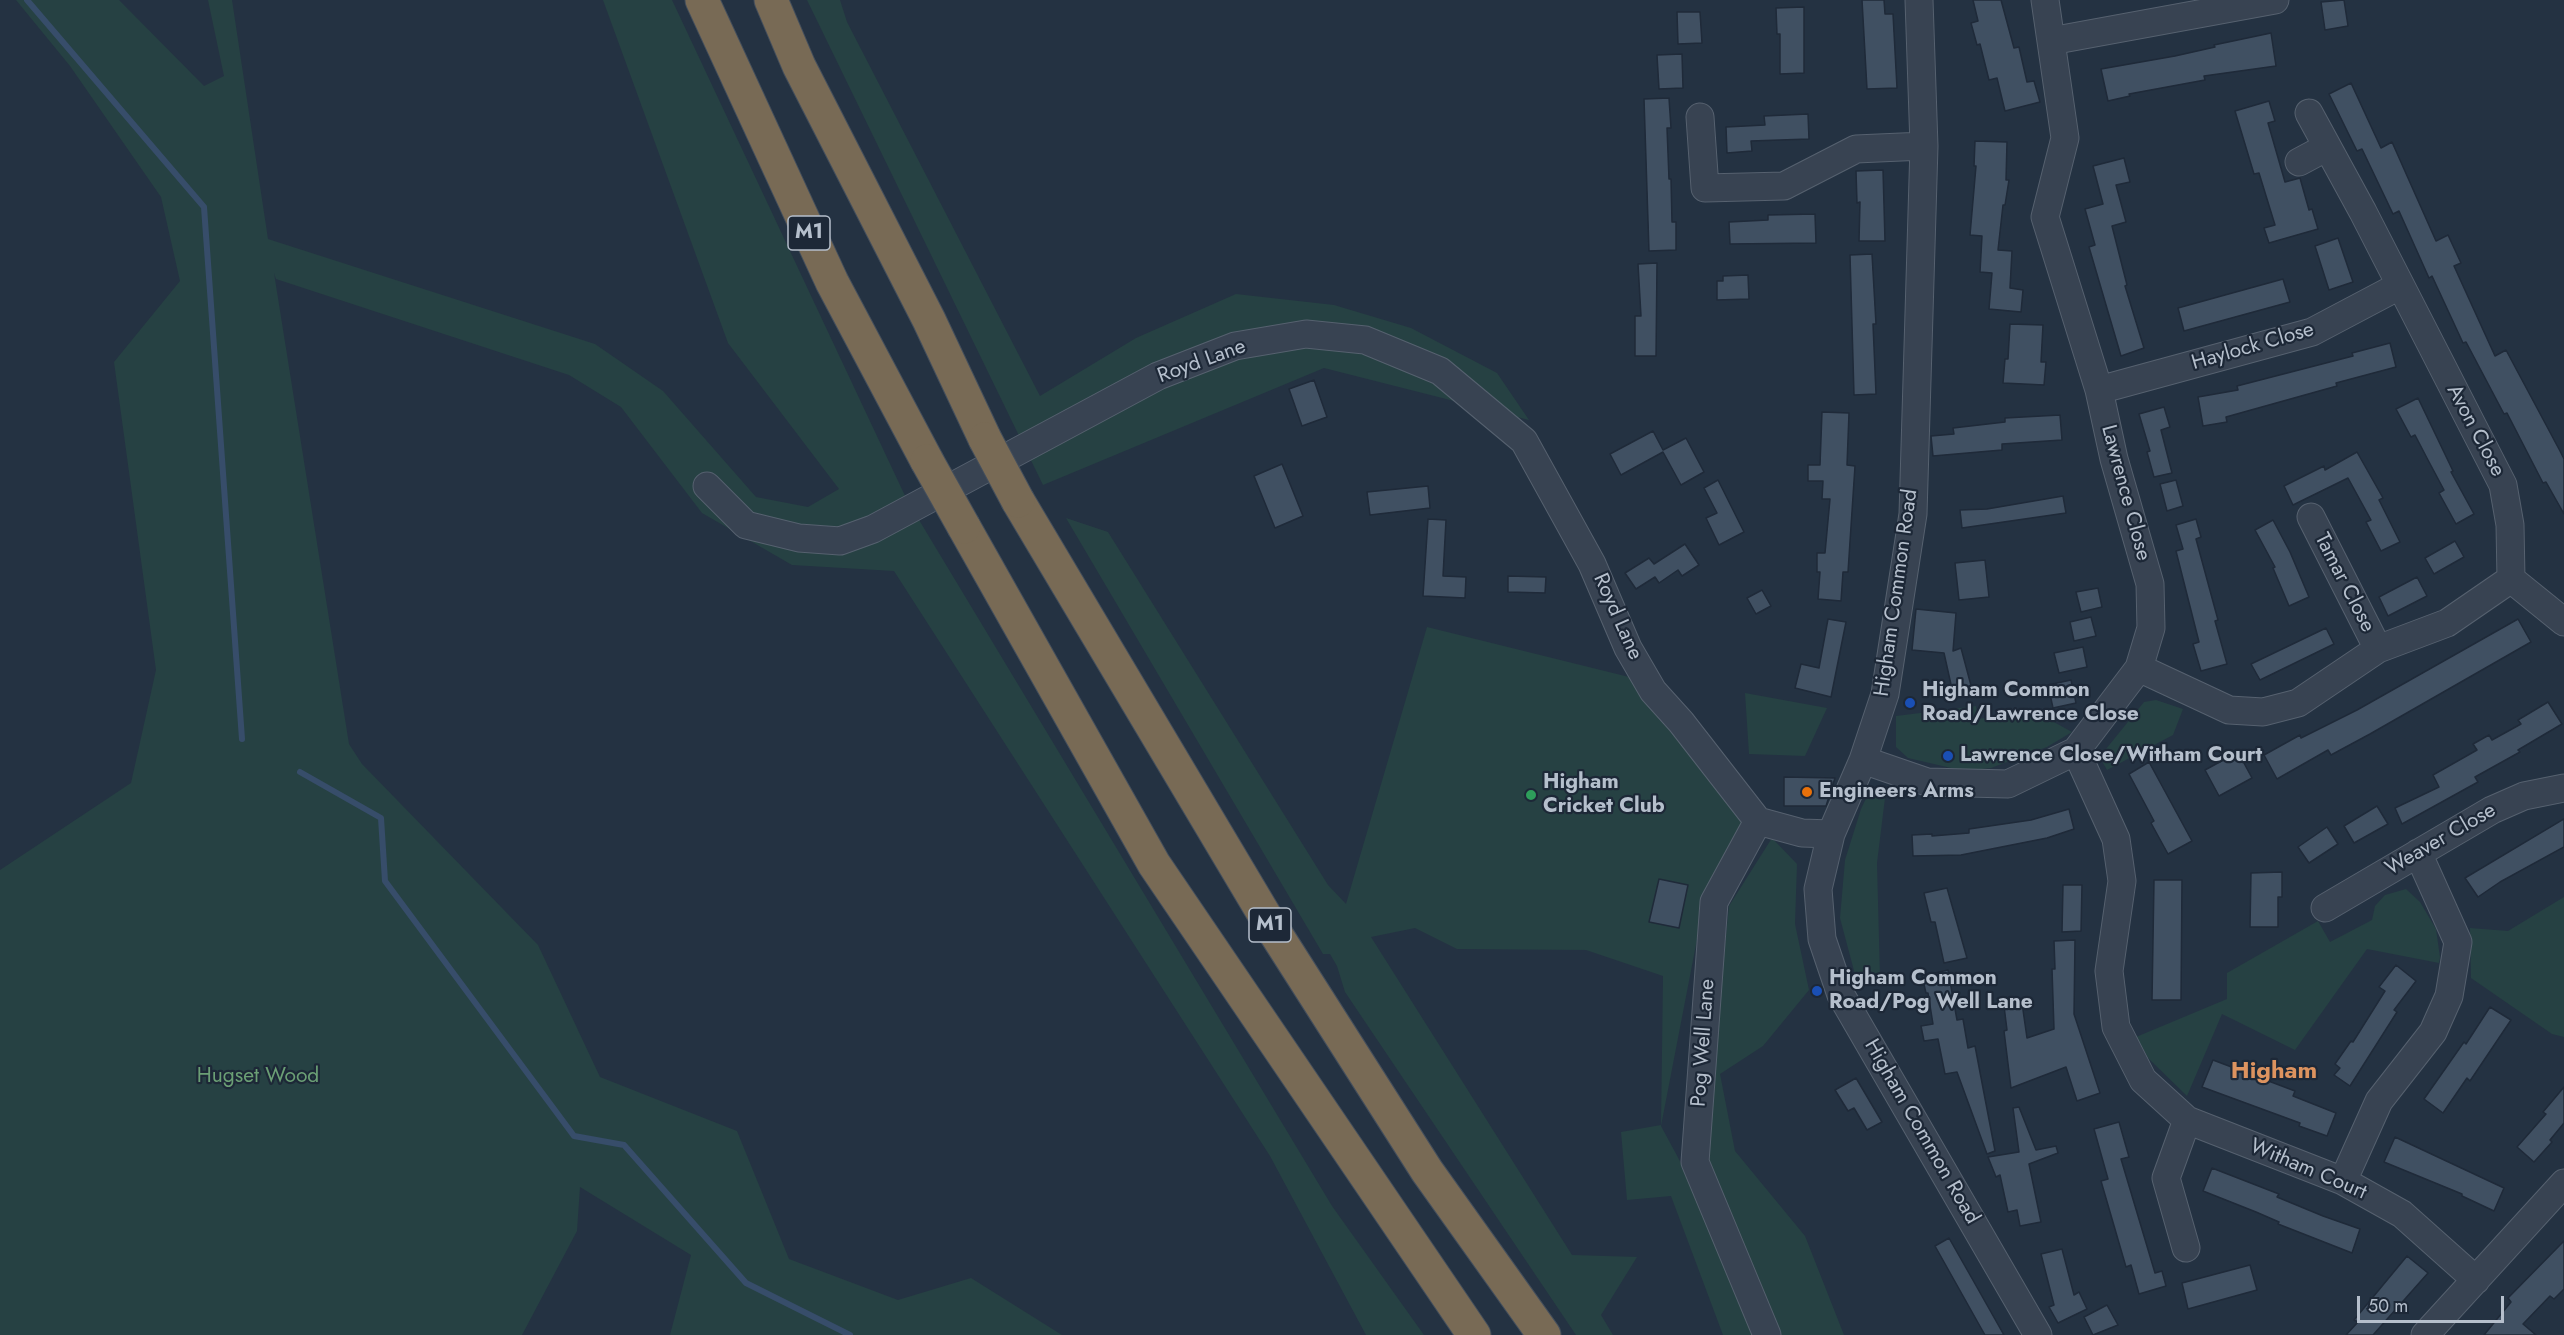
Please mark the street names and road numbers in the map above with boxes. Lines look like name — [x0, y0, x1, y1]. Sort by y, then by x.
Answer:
road number: M1 — [788, 216, 830, 250]
street label: Haylock Close — [2189, 318, 2317, 376]
street label: Royd Lane — [1155, 334, 1249, 390]
street label: Avon Close — [2440, 381, 2510, 481]
street label: Lawrence Close — [2095, 422, 2155, 564]
street label: Higham Common Road — [1870, 488, 1924, 698]
street label: Tamar Close — [2308, 529, 2380, 637]
street label: Royd Lane — [1587, 570, 1647, 664]
street label: Weaver Close — [2381, 798, 2501, 882]
road number: M1 — [1249, 908, 1291, 942]
street label: Pog Well Lane — [1687, 978, 1721, 1108]
street label: Higham Common Road — [1858, 1035, 1984, 1229]
street label: Witham Court — [2246, 1134, 2370, 1206]

